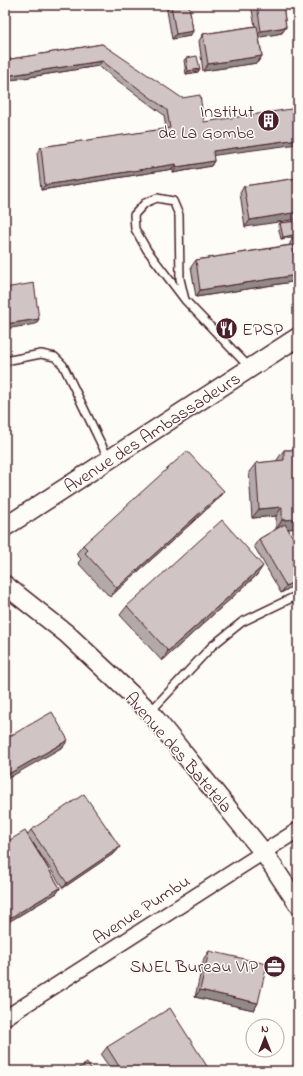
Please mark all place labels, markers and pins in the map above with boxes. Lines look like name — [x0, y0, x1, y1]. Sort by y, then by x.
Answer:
place label: Institut de La Gombe — [158, 100, 255, 147]
building icon: Institut de La Gombe — [256, 108, 282, 134]
restaurant icon: EPSP — [214, 316, 240, 342]
place label: EPSP — [242, 318, 284, 344]
office icon: SNEL Bureau VIP — [261, 953, 287, 979]
place label: SNEL Bureau VIP — [130, 955, 259, 981]

